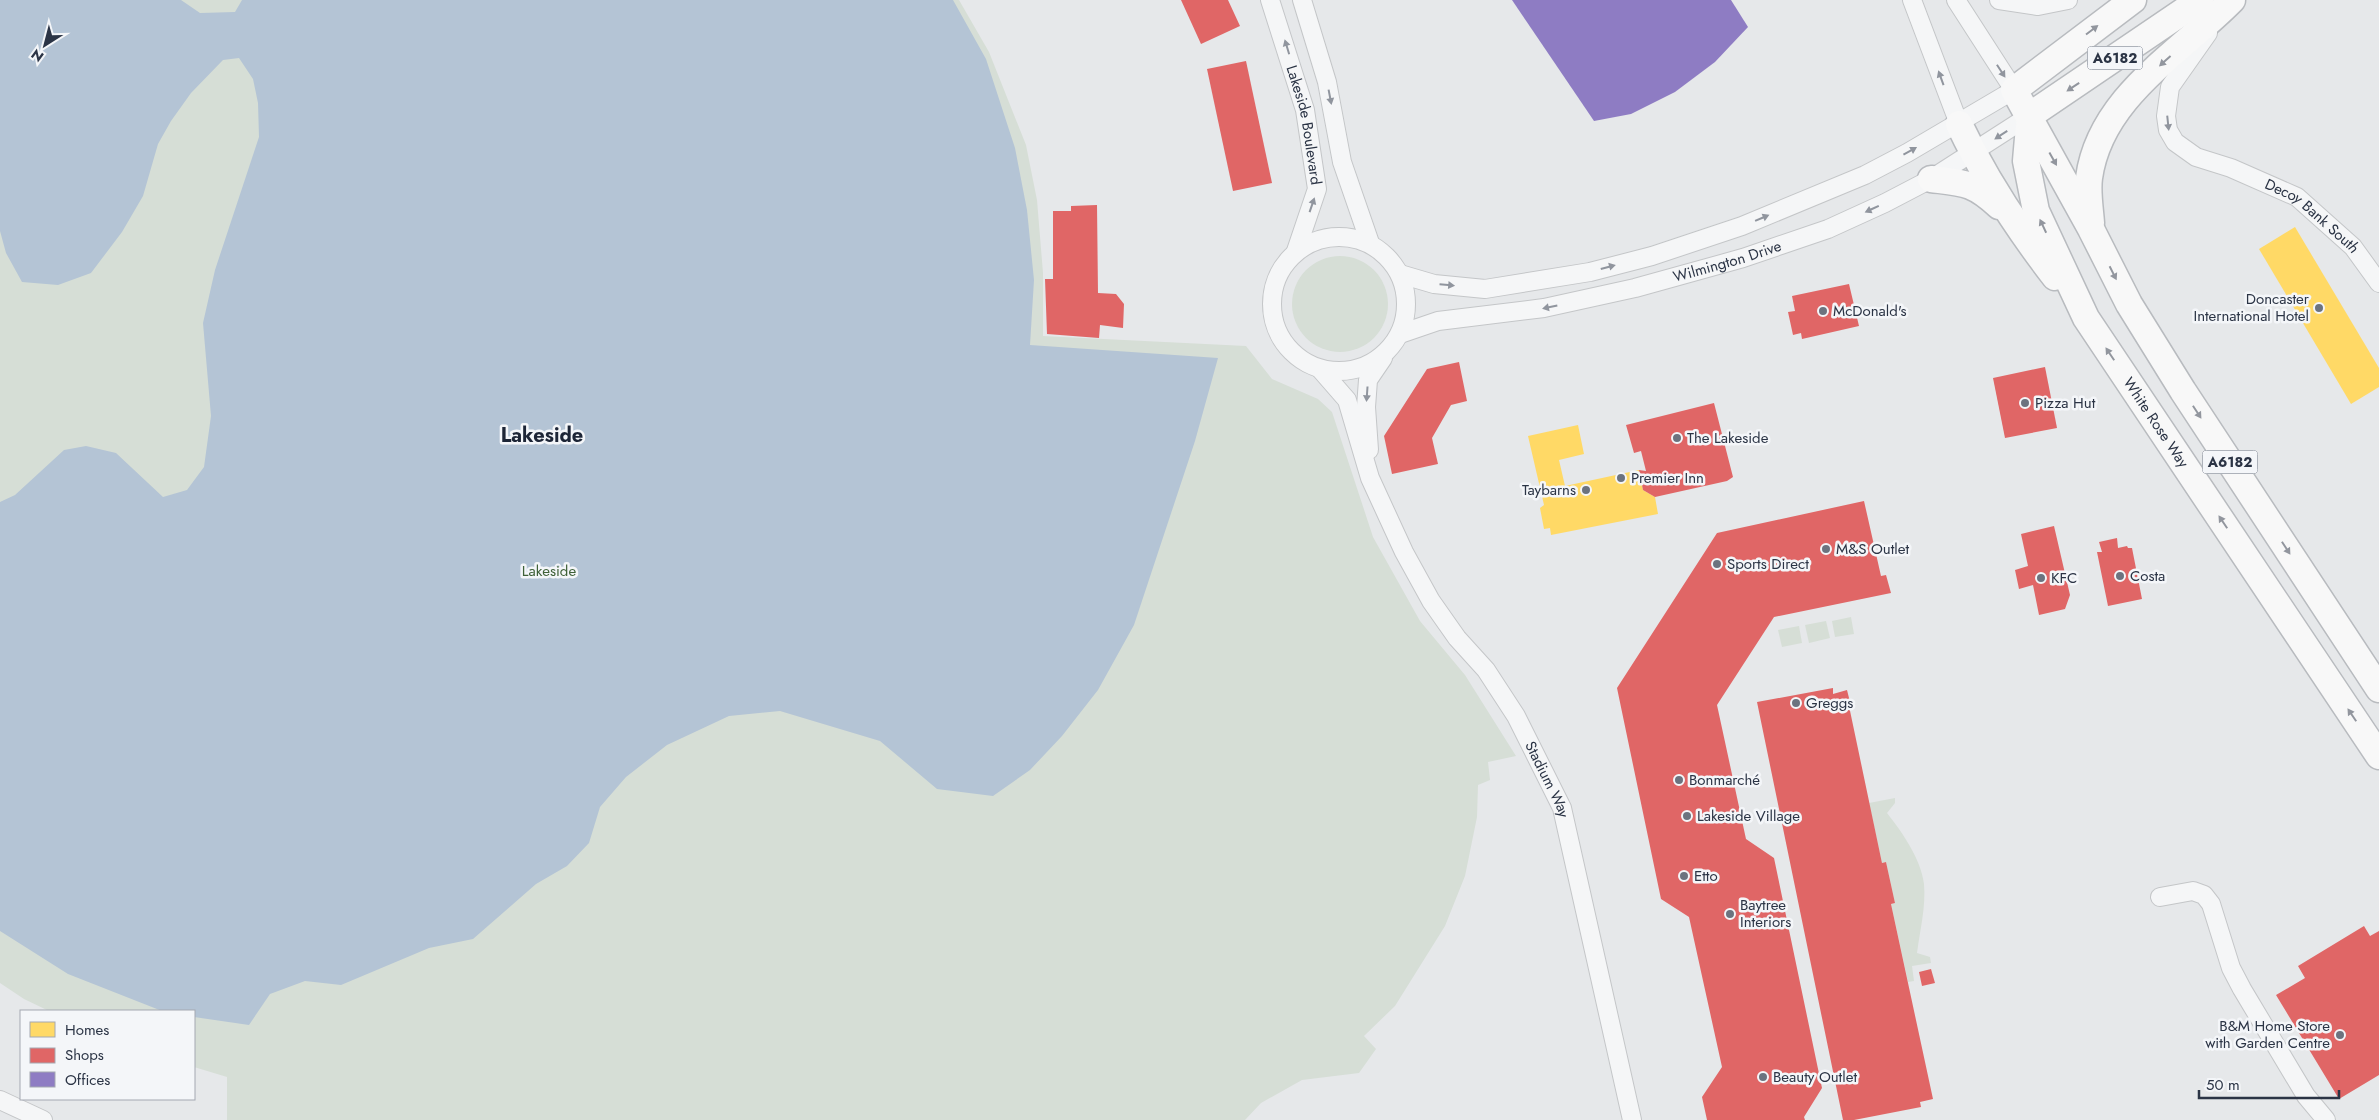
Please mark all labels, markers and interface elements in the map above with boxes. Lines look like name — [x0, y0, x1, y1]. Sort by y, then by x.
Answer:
north arrow — [20, 20, 70, 70]
one-way arrow — [2085, 25, 2098, 36]
one-way arrow — [1282, 39, 1290, 54]
text: N — [27, 44, 48, 67]
road number: A6182 — [2088, 46, 2142, 70]
one-way arrow — [2159, 55, 2172, 66]
street label: Lakeside Boulevard — [1280, 62, 1327, 186]
one-way arrow — [1997, 64, 2006, 77]
one-way arrow — [1937, 71, 1945, 85]
one-way arrow — [2066, 82, 2080, 92]
one-way arrow — [1326, 90, 1334, 106]
one-way arrow — [2164, 115, 2172, 131]
one-way arrow — [1994, 130, 2008, 140]
one-way arrow — [1903, 147, 1918, 155]
one-way arrow — [2049, 152, 2057, 167]
street label: Decoy Bank South — [2261, 173, 2365, 258]
one-way arrow — [1308, 197, 1316, 212]
one-way arrow — [1865, 205, 1879, 213]
one-way arrow — [1755, 213, 1770, 221]
one-way arrow — [2038, 219, 2046, 233]
street label: Wilmington Drive — [1671, 235, 1784, 288]
one-way arrow — [1600, 263, 1615, 271]
one-way arrow — [2109, 265, 2117, 280]
one-way arrow — [1440, 282, 1456, 290]
place label: Doncaster International Hotel — [2193, 288, 2310, 327]
place label: McDonald's — [1833, 300, 1907, 322]
marker: Doncaster International Hotel — [2313, 302, 2325, 314]
one-way arrow — [1542, 303, 1557, 311]
marker: McDonald's — [1817, 305, 1829, 317]
one-way arrow — [2105, 347, 2115, 360]
street label: White Rose Way — [2118, 373, 2194, 472]
one-way arrow — [1363, 386, 1371, 402]
place label: Pizza Hut — [2035, 392, 2096, 414]
marker: Pizza Hut — [2019, 397, 2031, 409]
one-way arrow — [2192, 405, 2202, 418]
district label: Lakeside — [501, 421, 583, 450]
place label: The Lakeside — [1687, 427, 1769, 449]
marker: The Lakeside — [1671, 432, 1683, 444]
road number: A6182 — [2202, 451, 2258, 474]
place label: Premier Inn — [1631, 467, 1704, 489]
marker: Premier Inn — [1615, 472, 1627, 484]
place label: Taybarns — [1522, 479, 1576, 501]
marker: Taybarns — [1580, 484, 1592, 496]
one-way arrow — [2218, 515, 2228, 529]
place label: M&S Outlet — [1836, 538, 1909, 560]
one-way arrow — [2281, 541, 2291, 554]
marker: M&S Outlet — [1820, 543, 1832, 555]
place label: Sports Direct — [1727, 553, 1809, 575]
marker: Sports Direct — [1711, 558, 1723, 570]
park label: Lakeside — [522, 560, 576, 582]
place label: Costa — [2130, 565, 2165, 587]
place label: KFC — [2051, 567, 2077, 589]
marker: Costa — [2114, 570, 2126, 582]
marker: KFC — [2035, 572, 2047, 584]
place label: Greggs — [1806, 692, 1853, 714]
marker: Greggs — [1790, 697, 1802, 709]
one-way arrow — [2347, 708, 2357, 722]
street label: Stadium Way — [1519, 737, 1575, 820]
place label: Bonmarché — [1689, 769, 1760, 791]
marker: Bonmarché — [1673, 774, 1685, 786]
place label: Lakeside Village — [1697, 805, 1800, 827]
marker: Lakeside Village — [1681, 810, 1693, 822]
place label: Etto — [1694, 865, 1718, 887]
marker: Etto — [1678, 870, 1690, 882]
place label: Baytree Interiors — [1740, 894, 1791, 933]
marker: Baytree Interiors — [1724, 908, 1736, 920]
legend — [20, 1010, 195, 1100]
place label: B&M Home Store with Garden Centre — [2205, 1015, 2330, 1054]
text: Homes — [65, 1019, 109, 1041]
marker: B&M Home Store with Garden Centre — [2334, 1029, 2346, 1041]
text: Shops — [65, 1044, 104, 1066]
place label: Beauty Outlet — [1773, 1066, 1857, 1088]
scale bar — [2199, 1068, 2339, 1100]
text: Offices — [65, 1069, 110, 1091]
marker: Beauty Outlet — [1757, 1071, 1769, 1083]
text: 50 m — [2206, 1074, 2240, 1096]

